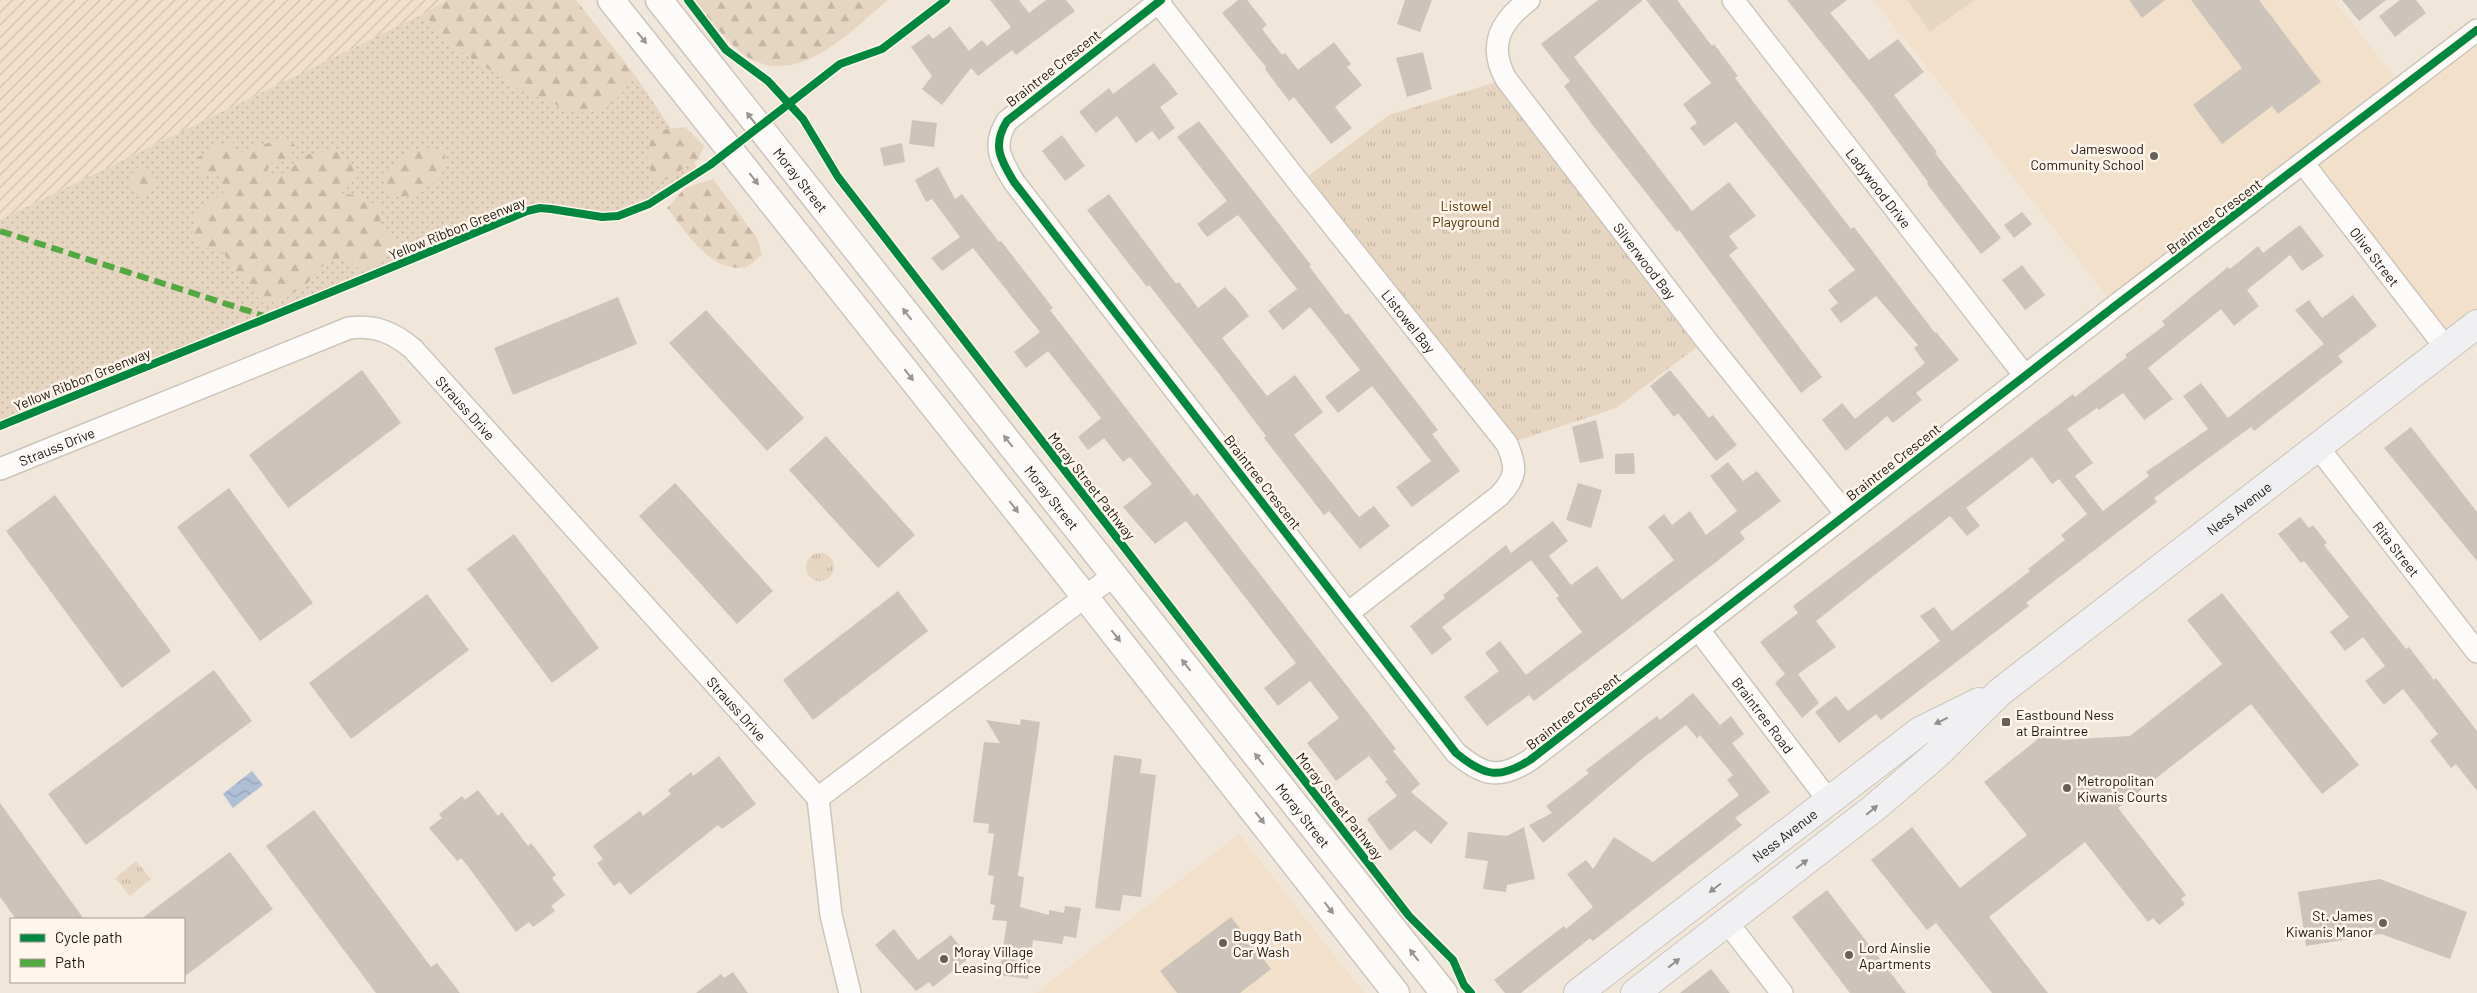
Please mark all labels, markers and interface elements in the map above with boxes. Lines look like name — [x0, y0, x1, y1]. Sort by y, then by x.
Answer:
street label: Braintree Crescent — [1002, 26, 1104, 110]
one-way arrow — [636, 31, 647, 44]
one-way arrow — [746, 112, 757, 125]
place label: Jameswood Community School — [2030, 140, 2144, 173]
street label: Moray Street — [770, 144, 832, 215]
street label: Ladywood Drive — [1843, 145, 1915, 231]
marker: Jameswood Community School — [2148, 150, 2160, 162]
one-way arrow — [749, 172, 759, 185]
street label: Braintree Crescent — [2163, 175, 2265, 257]
street label: Yellow Ribbon Greenway — [386, 193, 528, 263]
park label: Listowel Playground — [1432, 197, 1500, 230]
street label: Silverwood Bay — [1610, 219, 1680, 303]
street label: Olive Street — [2347, 223, 2403, 289]
street label: Listowel Bay — [1379, 286, 1440, 357]
one-way arrow — [901, 308, 912, 321]
street label: Yellow Ribbon Greenway — [11, 344, 153, 414]
one-way arrow — [904, 368, 915, 381]
street label: Strauss Drive — [433, 372, 499, 443]
street label: Braintree Crescent — [1842, 420, 1944, 504]
street label: Strauss Drive — [16, 423, 97, 469]
street label: Moray Street Pathway — [1045, 429, 1139, 543]
street label: Braintree Crescent — [1221, 431, 1305, 533]
one-way arrow — [1002, 435, 1013, 448]
street label: Moray Street — [1022, 461, 1082, 533]
street label: Ness Avenue — [2203, 478, 2274, 538]
one-way arrow — [1008, 500, 1019, 513]
street label: Rita Street — [2370, 518, 2424, 580]
one-way arrow — [1111, 629, 1121, 643]
one-way arrow — [1180, 659, 1191, 672]
street label: Braintree Crescent — [1522, 669, 1624, 753]
street label: Strauss Drive — [704, 673, 770, 744]
street label: Braintree Road — [1729, 674, 1798, 756]
place label: Eastbound Ness at Braintree — [2016, 706, 2114, 739]
marker: Eastbound Ness at Braintree — [2000, 716, 2012, 728]
one-way arrow — [1934, 717, 1948, 725]
street label: Moray Street Pathway — [1293, 749, 1387, 863]
one-way arrow — [1254, 753, 1265, 766]
place label: Metropolitan Kiwanis Courts — [2077, 772, 2168, 805]
street label: Moray Street — [1273, 778, 1333, 850]
marker: Metropolitan Kiwanis Courts — [2061, 782, 2073, 794]
one-way arrow — [1866, 804, 1879, 815]
street label: Ness Avenue — [1748, 805, 1820, 865]
one-way arrow — [1255, 811, 1265, 825]
one-way arrow — [1795, 859, 1809, 869]
one-way arrow — [1708, 883, 1721, 894]
one-way arrow — [1324, 901, 1335, 914]
place label: St. James Kiwanis Manor — [2286, 907, 2373, 940]
marker: St. James Kiwanis Manor — [2377, 917, 2389, 929]
legend — [10, 918, 185, 983]
place label: Buggy Bath Car Wash — [1233, 927, 1302, 960]
text: Cycle path — [55, 928, 122, 946]
marker: Buggy Bath Car Wash — [1217, 937, 1229, 949]
place label: Lord Ainslie Apartments — [1859, 939, 1931, 972]
place label: Moray Village Leasing Office — [954, 943, 1041, 976]
one-way arrow — [1409, 949, 1420, 962]
marker: Lord Ainslie Apartments — [1843, 949, 1855, 961]
text: Path — [55, 953, 85, 971]
marker: Moray Village Leasing Office — [938, 953, 950, 965]
one-way arrow — [1667, 958, 1680, 968]

